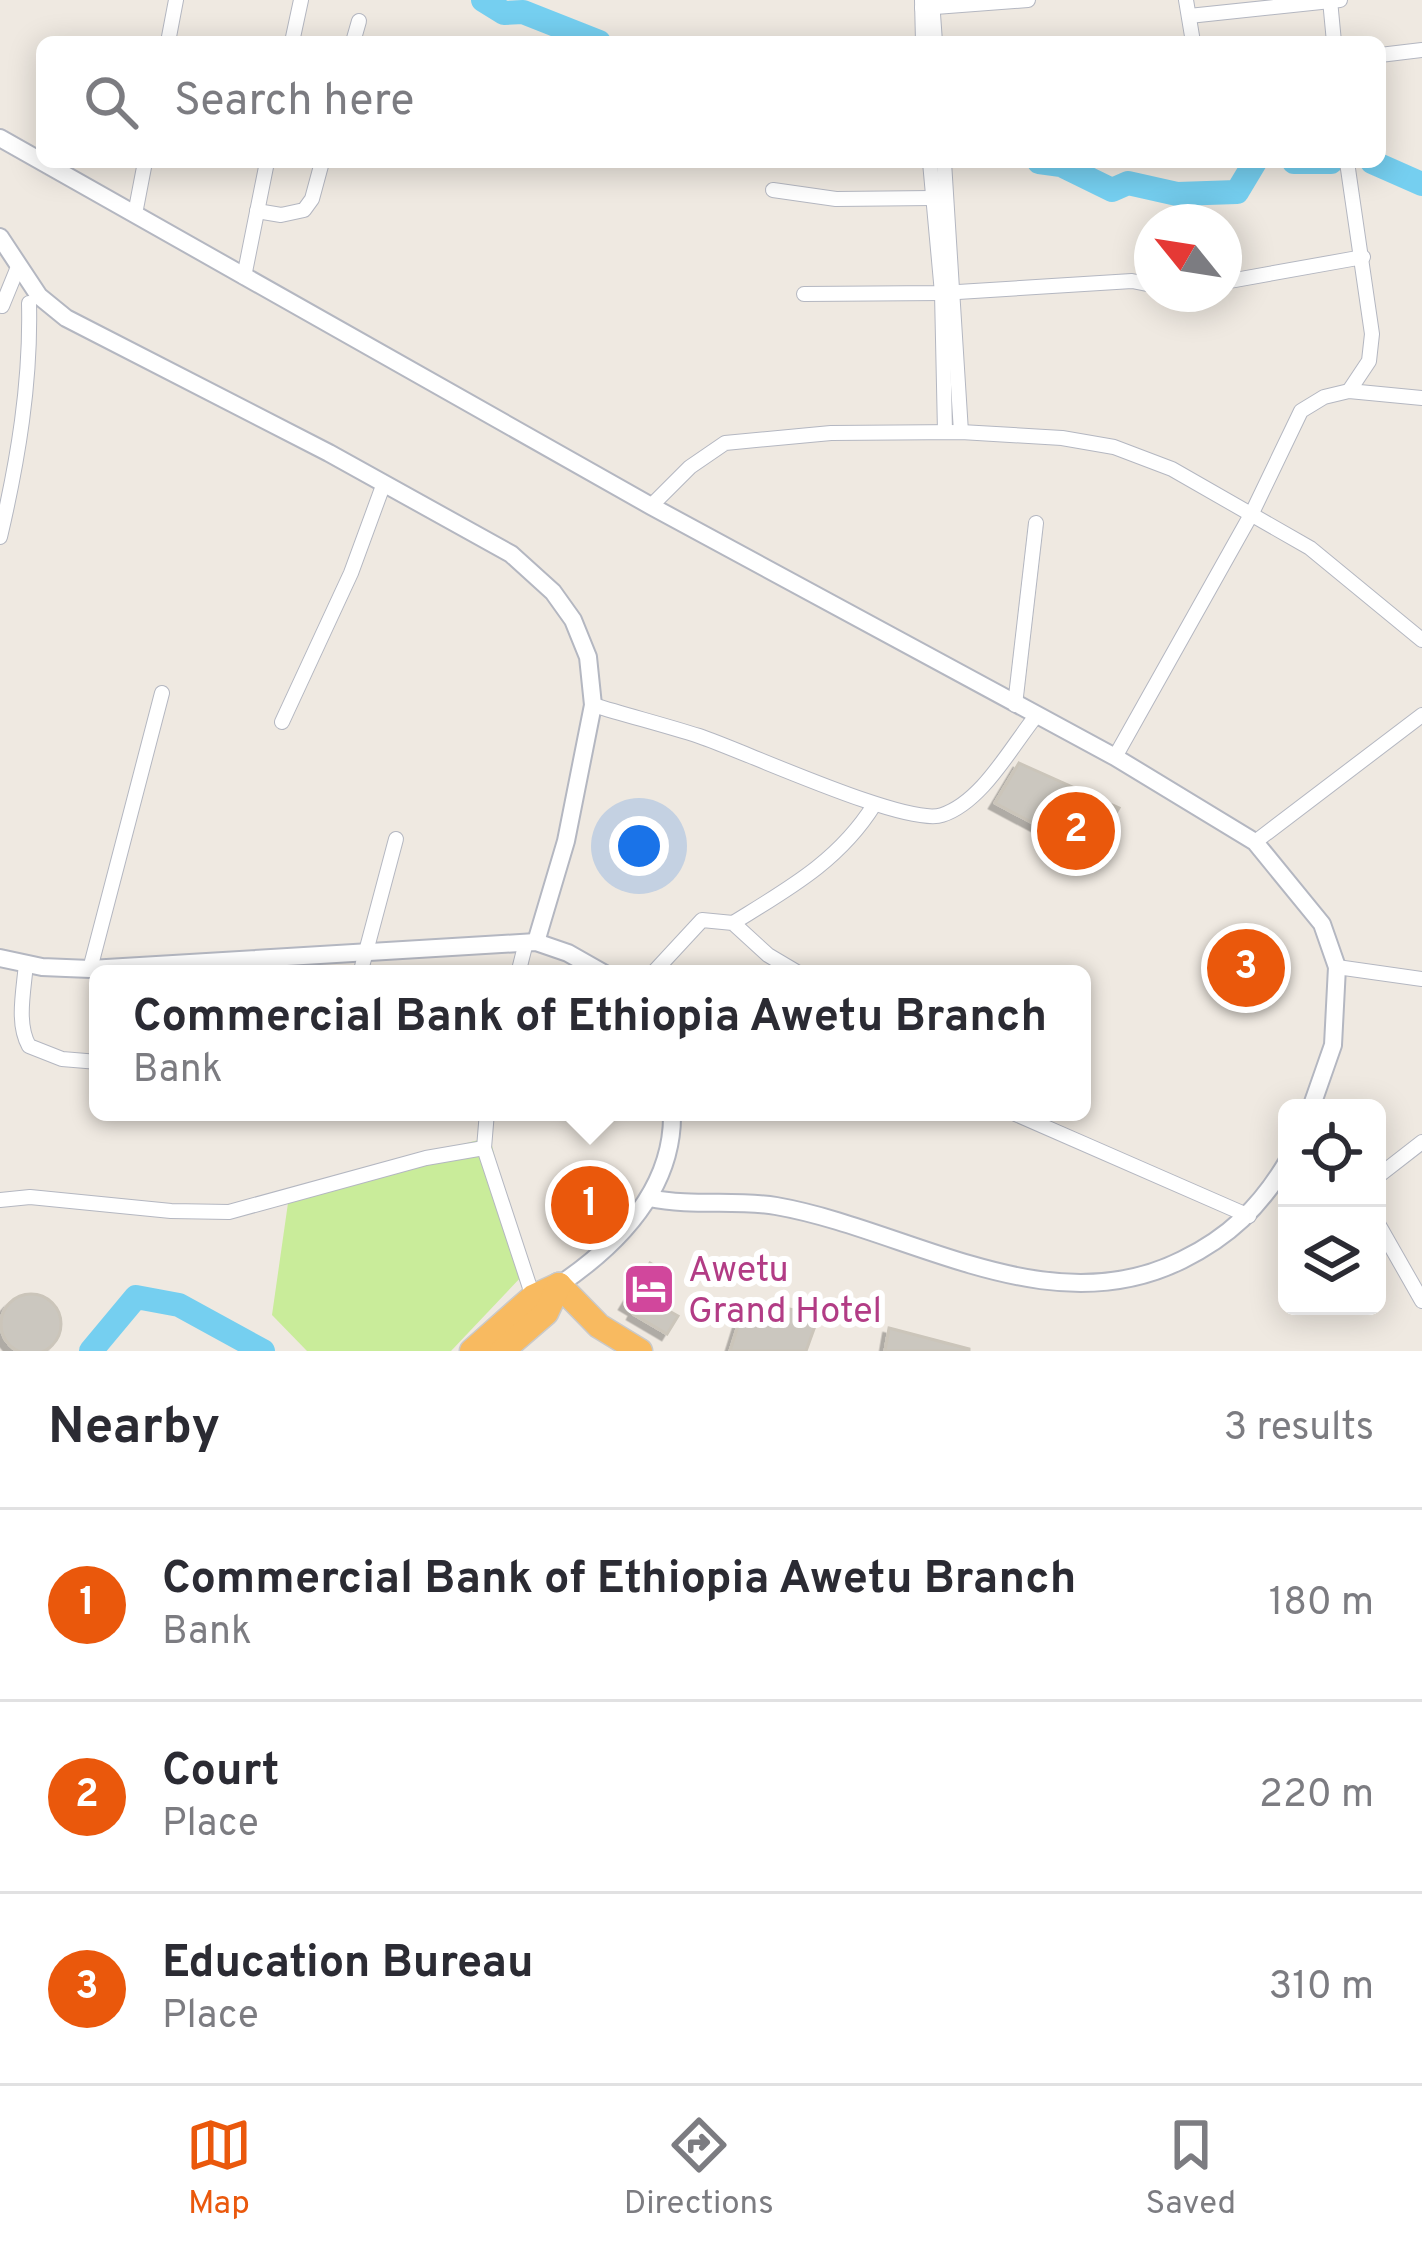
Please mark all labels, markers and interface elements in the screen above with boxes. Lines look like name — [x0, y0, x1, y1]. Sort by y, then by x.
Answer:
search box — [36, 36, 1386, 168]
icon: search — [78, 69, 144, 135]
text: Search here — [174, 74, 414, 131]
north arrow — [1134, 204, 1242, 312]
pin: 2 — [1037, 786, 1115, 876]
your location — [609, 816, 669, 876]
pin: 3 — [1207, 923, 1285, 1013]
popup — [89, 965, 1091, 1121]
text: Commercial Bank of Ethiopia Awetu Branch — [133, 990, 1047, 1047]
text: Bank — [133, 1047, 222, 1096]
map controls — [1278, 1099, 1386, 1315]
button: locate — [1278, 1099, 1386, 1207]
pin: 1 — [551, 1160, 629, 1250]
button: layers — [1278, 1207, 1386, 1315]
place label: Awetu Grand Hotel — [688, 1249, 882, 1336]
hotel icon: Awetu Grand Hotel — [621, 1261, 677, 1317]
text: Nearby — [48, 1397, 220, 1462]
text: 3 results — [1224, 1405, 1374, 1454]
text: Commercial Bank of Ethiopia Awetu Branch — [162, 1552, 1076, 1609]
text: 1 — [79, 1580, 95, 1629]
text: 180 m — [1269, 1580, 1374, 1629]
text: Bank — [162, 1609, 252, 1658]
text: Court — [162, 1744, 279, 1801]
text: 2 — [75, 1772, 99, 1821]
text: 220 m — [1259, 1772, 1374, 1821]
text: Place — [162, 1801, 259, 1850]
text: Education Bureau — [162, 1936, 534, 1993]
text: 3 — [75, 1964, 99, 2013]
text: 310 m — [1269, 1964, 1374, 2013]
text: Place — [162, 1993, 259, 2042]
tab: Map — [186, 2112, 252, 2226]
tab: Directions — [624, 2112, 774, 2226]
tab: Saved — [1145, 2112, 1236, 2226]

